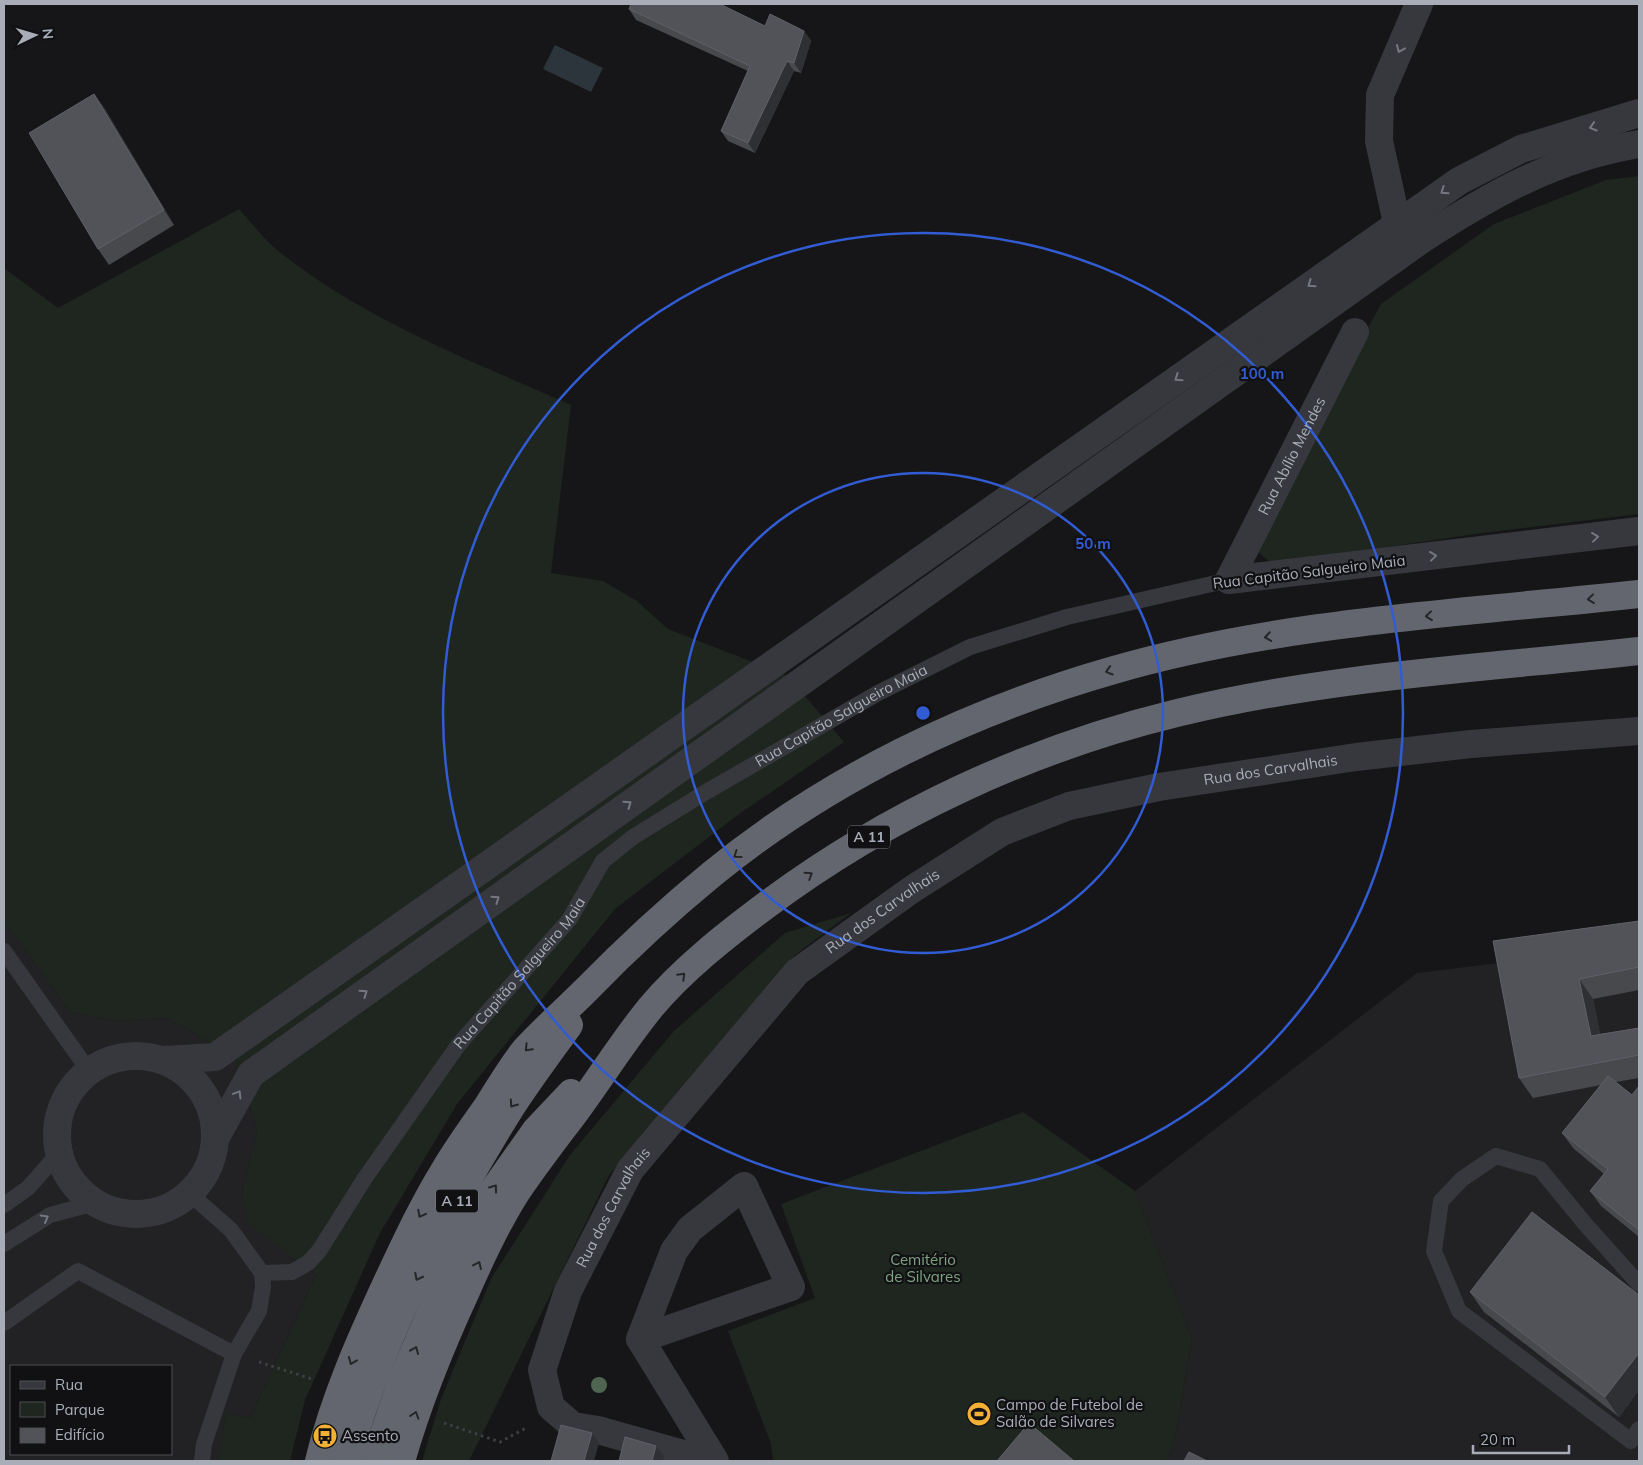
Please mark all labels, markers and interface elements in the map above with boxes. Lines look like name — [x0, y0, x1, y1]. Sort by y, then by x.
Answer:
north arrow — [10, 10, 60, 60]
text: N — [39, 28, 57, 40]
one-way arrow — [1396, 44, 1407, 53]
one-way arrow — [1589, 121, 1597, 131]
one-way arrow — [1441, 185, 1450, 194]
one-way arrow — [1307, 278, 1317, 287]
text: 100 m — [1240, 364, 1284, 383]
one-way arrow — [1174, 372, 1184, 381]
street label: Rua Abílio Mendes — [1254, 394, 1329, 518]
one-way arrow — [1591, 532, 1599, 543]
text: 50 m — [1075, 534, 1111, 553]
street label: Rua Capitão Salgueiro Maia — [1212, 550, 1406, 593]
one-way arrow — [1430, 551, 1438, 562]
one-way arrow — [1586, 593, 1594, 604]
one-way arrow — [1425, 610, 1433, 621]
one-way arrow — [1264, 632, 1272, 642]
street label: Rua Capitão Salgueiro Maia — [752, 660, 930, 771]
one-way arrow — [1106, 666, 1114, 676]
centre of rings — [914, 704, 932, 722]
street label: Rua dos Carvalhais — [1202, 750, 1339, 789]
one-way arrow — [623, 801, 632, 810]
road number: A 11 — [848, 826, 890, 849]
one-way arrow — [733, 849, 743, 858]
street label: Rua dos Carvalhais — [822, 864, 943, 957]
one-way arrow — [803, 872, 813, 881]
street label: Rua Capitão Salgueiro Maia — [449, 894, 589, 1053]
one-way arrow — [490, 896, 500, 905]
one-way arrow — [676, 973, 685, 982]
one-way arrow — [358, 990, 368, 999]
one-way arrow — [525, 1043, 534, 1052]
one-way arrow — [232, 1090, 242, 1099]
one-way arrow — [510, 1099, 519, 1108]
street label: Rua dos Carvalhais — [572, 1143, 654, 1271]
one-way arrow — [488, 1185, 497, 1194]
road number: A 11 — [436, 1190, 478, 1212]
one-way arrow — [417, 1208, 427, 1217]
one-way arrow — [40, 1215, 49, 1225]
park label: Cemitério de Silvares — [885, 1250, 961, 1286]
one-way arrow — [472, 1261, 482, 1270]
one-way arrow — [414, 1272, 424, 1281]
one-way arrow — [408, 1346, 419, 1355]
one-way arrow — [348, 1356, 359, 1365]
legend — [10, 1365, 172, 1455]
text: Rua — [55, 1375, 83, 1394]
place label: Campo de Futebol de Salão de Silvares — [996, 1395, 1143, 1431]
text: Parque — [55, 1400, 105, 1419]
sports icon: Campo de Futebol de Salão de Silvares — [966, 1401, 992, 1427]
one-way arrow — [409, 1411, 419, 1419]
scale bar — [1473, 1422, 1569, 1454]
bus stop icon: Assento — [312, 1423, 338, 1449]
text: Edifício — [55, 1425, 105, 1444]
place label: Assento — [342, 1426, 399, 1445]
text: 20 m — [1480, 1430, 1515, 1449]

